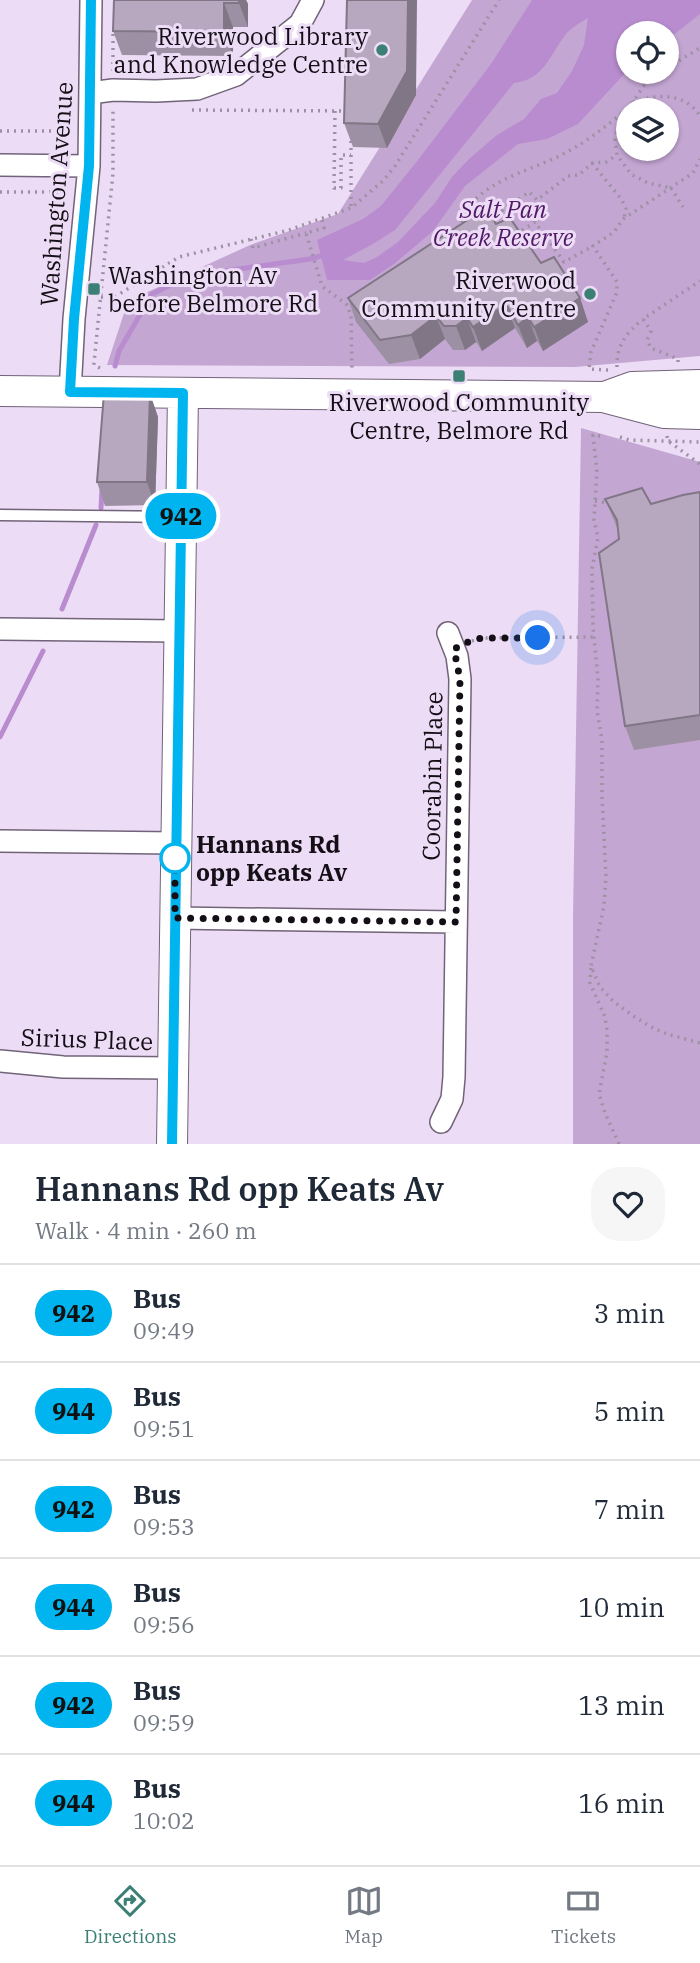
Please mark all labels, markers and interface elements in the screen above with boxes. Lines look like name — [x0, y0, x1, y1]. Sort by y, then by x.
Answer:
place label: Riverwood Library and Knowledge Centre — [114, 20, 368, 80]
map controls — [616, 21, 679, 161]
button: locate — [616, 21, 679, 84]
marker: Riverwood Library and Knowledge Centre — [374, 42, 390, 58]
street label: Washington Avenue — [32, 81, 80, 307]
button: layers — [616, 98, 679, 161]
park label: Salt Pan Creek Reserve — [433, 193, 574, 253]
place label: Washington Av before Belmore Rd — [108, 259, 318, 319]
place label: Riverwood Community Centre — [361, 264, 576, 324]
marker: Washington Av before Belmore Rd — [86, 281, 102, 297]
marker: Riverwood Community Centre — [582, 286, 598, 302]
marker: Riverwood Community Centre, Belmore Rd — [451, 368, 467, 384]
place label: Riverwood Community Centre, Belmore Rd — [329, 386, 589, 446]
line badge: 942 — [141, 493, 221, 539]
text: 942 — [159, 500, 203, 532]
your location — [520, 620, 555, 655]
street label: Coorabin Place — [415, 691, 449, 861]
place label: Hannans Rd opp Keats Av — [196, 828, 348, 888]
marker: Hannans Rd opp Keats Av — [160, 843, 190, 873]
street label: Sirius Place — [20, 1021, 154, 1057]
text: Hannans Rd opp Keats Av — [35, 1167, 444, 1210]
button: heart — [591, 1167, 665, 1241]
text: Walk · 4 min · 260 m — [35, 1215, 257, 1245]
text: Bus — [133, 1281, 181, 1315]
text: 3 min — [594, 1296, 665, 1330]
text: 942 — [52, 1297, 95, 1329]
text: 09:49 — [133, 1315, 195, 1345]
text: Bus — [133, 1379, 181, 1413]
text: 5 min — [594, 1394, 665, 1428]
text: 944 — [52, 1395, 95, 1427]
text: 09:51 — [133, 1413, 195, 1443]
text: Bus — [133, 1477, 181, 1511]
text: 7 min — [594, 1492, 665, 1526]
text: 942 — [52, 1493, 95, 1525]
text: 09:53 — [133, 1511, 195, 1541]
text: Bus — [133, 1575, 181, 1609]
text: 10 min — [578, 1590, 665, 1624]
text: 944 — [52, 1591, 95, 1623]
text: 09:56 — [133, 1609, 195, 1639]
text: Bus — [133, 1673, 181, 1707]
text: 13 min — [578, 1688, 665, 1722]
text: 942 — [52, 1689, 95, 1721]
text: 09:59 — [133, 1707, 195, 1737]
text: Bus — [133, 1771, 181, 1805]
text: 16 min — [578, 1786, 665, 1820]
text: 944 — [52, 1787, 95, 1819]
text: 10:02 — [133, 1805, 195, 1835]
tab: Directions — [84, 1882, 177, 1948]
tab: Map — [344, 1882, 383, 1948]
tab: Tickets — [551, 1882, 616, 1948]

